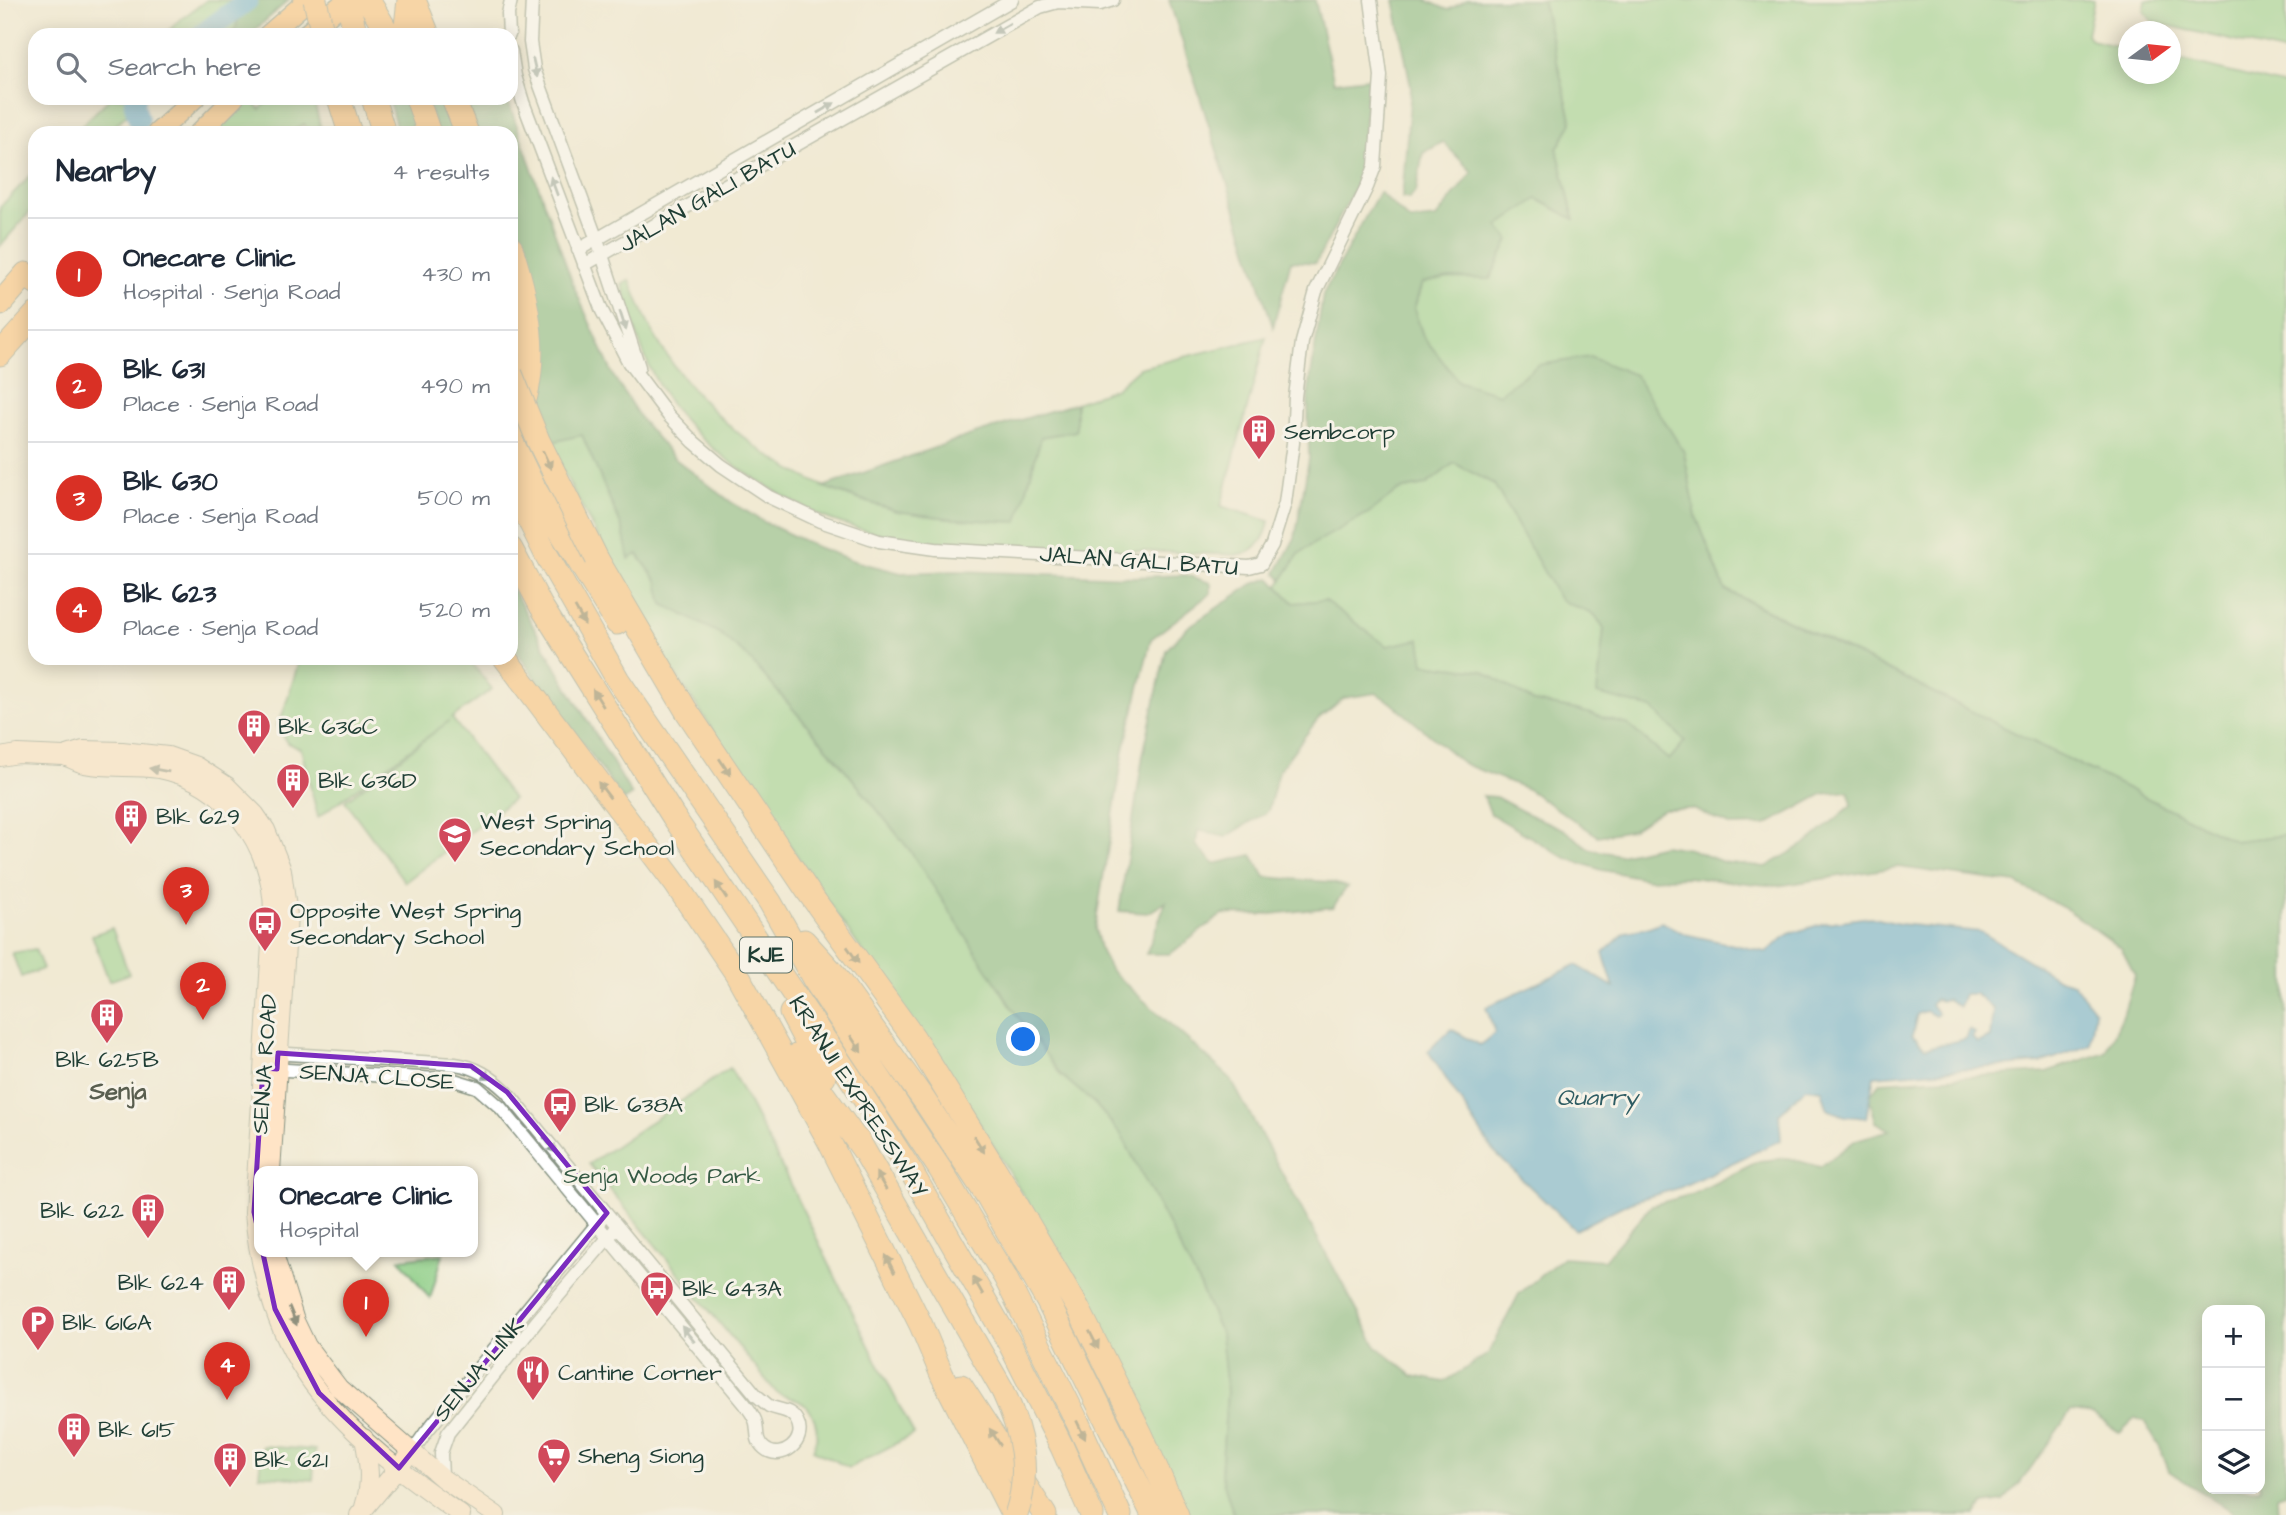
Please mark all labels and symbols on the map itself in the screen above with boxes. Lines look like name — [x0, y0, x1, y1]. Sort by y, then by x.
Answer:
north arrow — [2118, 21, 2181, 84]
one-way arrow — [993, 22, 1012, 34]
one-way arrow — [530, 57, 541, 79]
one-way arrow — [816, 102, 835, 114]
street label: JALAN GALI BATU — [613, 133, 802, 260]
one-way arrow — [549, 176, 560, 197]
one-way arrow — [618, 310, 629, 331]
building icon: Sembcorp — [1240, 412, 1278, 461]
place label: Sembcorp — [1284, 416, 1395, 448]
one-way arrow — [541, 450, 553, 470]
street label: JALAN GALI BATU — [1039, 538, 1239, 584]
one-way arrow — [574, 606, 586, 626]
one-way arrow — [592, 689, 605, 708]
building icon: Blk 636C — [235, 707, 273, 756]
place label: Blk 636C — [278, 711, 378, 743]
one-way arrow — [718, 758, 732, 776]
building icon: Blk 636D — [274, 761, 312, 810]
one-way arrow — [148, 764, 170, 775]
place label: Blk 636D — [318, 765, 417, 797]
one-way arrow — [597, 781, 611, 799]
building icon: Blk 629 — [112, 797, 150, 846]
place label: Blk 629 — [156, 801, 240, 833]
place label: West Spring Secondary School — [480, 806, 674, 865]
school or university icon: West Spring Secondary School — [436, 815, 474, 864]
pin: 3 — [163, 867, 209, 925]
one-way arrow — [714, 881, 728, 899]
place label: Opposite West Spring Secondary School — [290, 895, 521, 954]
bus stop icon: Opposite West Spring Secondary School — [246, 904, 284, 953]
road number: KJE — [740, 937, 792, 972]
one-way arrow — [846, 946, 860, 964]
pin: 2 — [180, 962, 226, 1020]
street label: KRANJI EXPRESSWAY — [781, 989, 935, 1204]
street label: SENJA ROAD — [244, 993, 286, 1135]
building icon: Blk 625B — [88, 996, 126, 1045]
your location — [1006, 1022, 1040, 1056]
one-way arrow — [850, 1034, 863, 1054]
place label: Blk 625B — [55, 1044, 159, 1076]
street label: SENJA CLOSE — [299, 1056, 456, 1098]
one-way arrow — [474, 1067, 493, 1079]
district label: Senja — [89, 1075, 147, 1109]
water label: Quarry — [1556, 1081, 1640, 1115]
bus stop icon: Blk 638A — [541, 1085, 579, 1134]
place label: Blk 638A — [584, 1089, 683, 1121]
one-way arrow — [973, 1134, 986, 1153]
one-way arrow — [543, 1135, 558, 1153]
park label: Senja Woods Park — [564, 1160, 760, 1192]
one-way arrow — [875, 1171, 888, 1190]
building icon: Blk 622 — [129, 1191, 167, 1240]
place label: Blk 622 — [40, 1195, 124, 1227]
one-way arrow — [885, 1254, 896, 1274]
building icon: Blk 624 — [210, 1263, 248, 1312]
place label: Blk 624 — [117, 1267, 204, 1299]
bus stop icon: Blk 643A — [638, 1269, 676, 1318]
place label: Blk 643A — [682, 1273, 782, 1305]
one-way arrow — [539, 1276, 554, 1293]
one-way arrow — [972, 1277, 984, 1296]
pin: 1 — [343, 1279, 389, 1337]
parking icon: Blk 616A — [19, 1303, 57, 1352]
one-way arrow — [288, 1306, 299, 1327]
place label: Blk 616A — [62, 1307, 152, 1339]
street label: SENJA LINK — [426, 1311, 532, 1428]
one-way arrow — [681, 1326, 696, 1343]
one-way arrow — [1088, 1330, 1099, 1350]
pin: 4 — [204, 1342, 250, 1400]
restaurant icon: Cantine Corner — [514, 1353, 552, 1402]
place label: Cantine Corner — [558, 1357, 722, 1389]
building icon: Blk 615 — [55, 1410, 93, 1459]
place label: Blk 615 — [98, 1414, 175, 1446]
one-way arrow — [1076, 1420, 1087, 1441]
one-way arrow — [989, 1427, 1002, 1446]
supermarket icon: Sheng Siong — [535, 1436, 573, 1485]
building icon: Blk 621 — [211, 1440, 249, 1489]
place label: Sheng Siong — [578, 1440, 704, 1473]
place label: Blk 621 — [254, 1444, 328, 1476]

